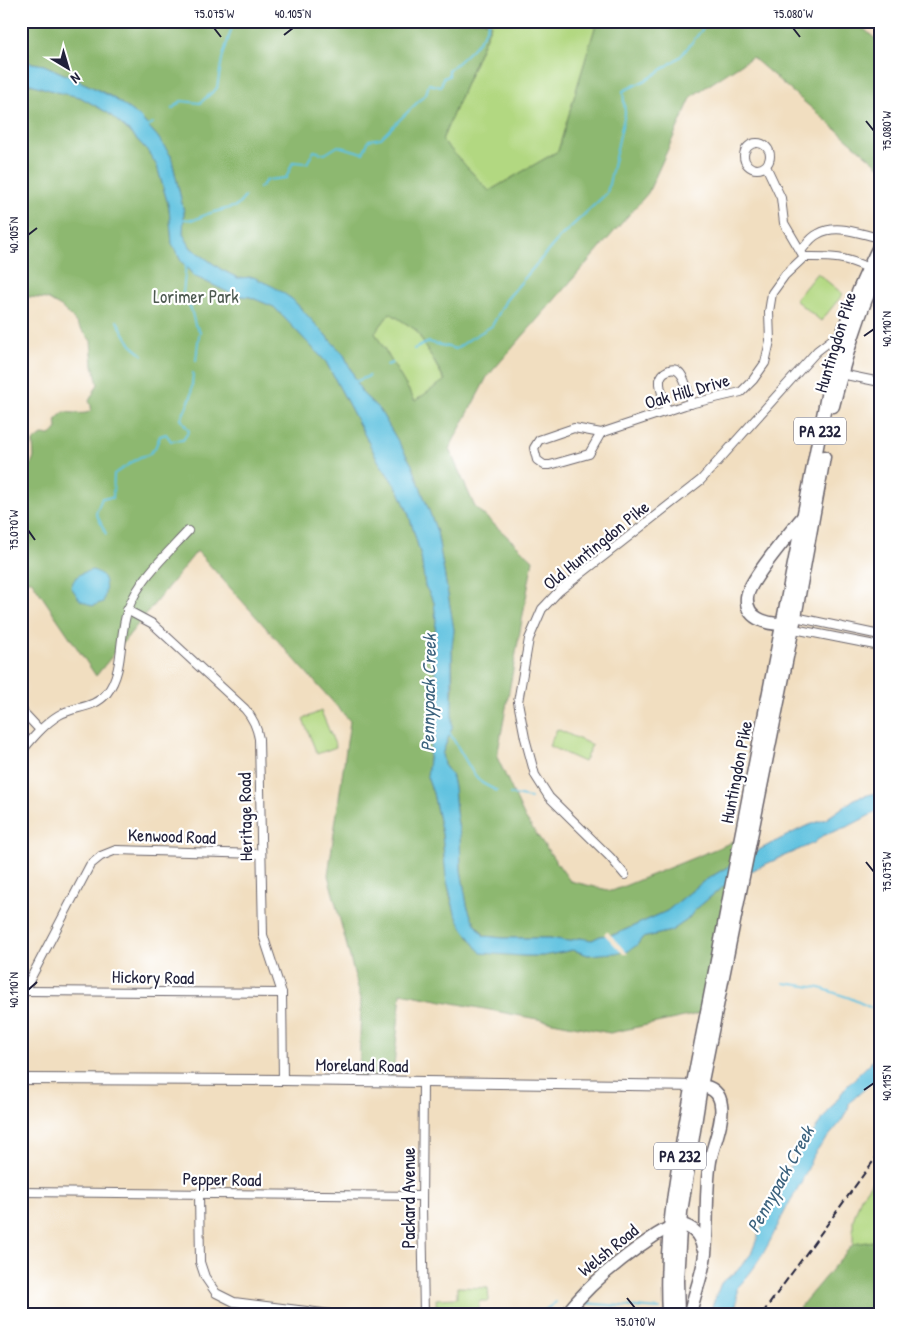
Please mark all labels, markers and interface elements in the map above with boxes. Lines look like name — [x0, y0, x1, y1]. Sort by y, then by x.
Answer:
text: 75.075°W — [194, 5, 235, 22]
text: 40.105°N — [275, 5, 311, 22]
text: 75.080°W — [773, 5, 813, 22]
north arrow — [42, 42, 92, 92]
text: N — [67, 69, 85, 89]
text: 75.080°W — [878, 111, 895, 151]
text: 40.105°N — [5, 217, 22, 253]
park label: Lorimer Park — [153, 284, 239, 309]
street label: Huntingdon Pike — [808, 289, 862, 395]
text: 40.110°N — [878, 311, 895, 347]
street label: Oak Hill Drive — [642, 367, 732, 415]
road number: PA 232 — [794, 418, 846, 444]
street label: Old Huntingdon Pike — [538, 494, 654, 596]
text: 75.070°W — [5, 509, 22, 550]
water label: Pennypack Creek — [414, 632, 442, 752]
street label: Huntingdon Pike — [714, 719, 758, 825]
street label: Heritage Road — [232, 772, 258, 862]
street label: Kenwood Road — [127, 822, 217, 850]
text: 75.075°W — [878, 851, 895, 892]
street label: Hickory Road — [112, 964, 194, 990]
text: 40.110°N — [5, 972, 22, 1008]
street label: Moreland Road — [315, 1052, 409, 1078]
text: 40.115°N — [878, 1065, 895, 1101]
water label: Pennypack Creek — [740, 1119, 821, 1237]
road number: PA 232 — [654, 1142, 706, 1170]
street label: Packard Avenue — [396, 1148, 421, 1248]
street label: Pepper Road — [182, 1166, 262, 1192]
street label: Welsh Road — [572, 1218, 644, 1282]
text: 75.070°W — [615, 1313, 656, 1330]

